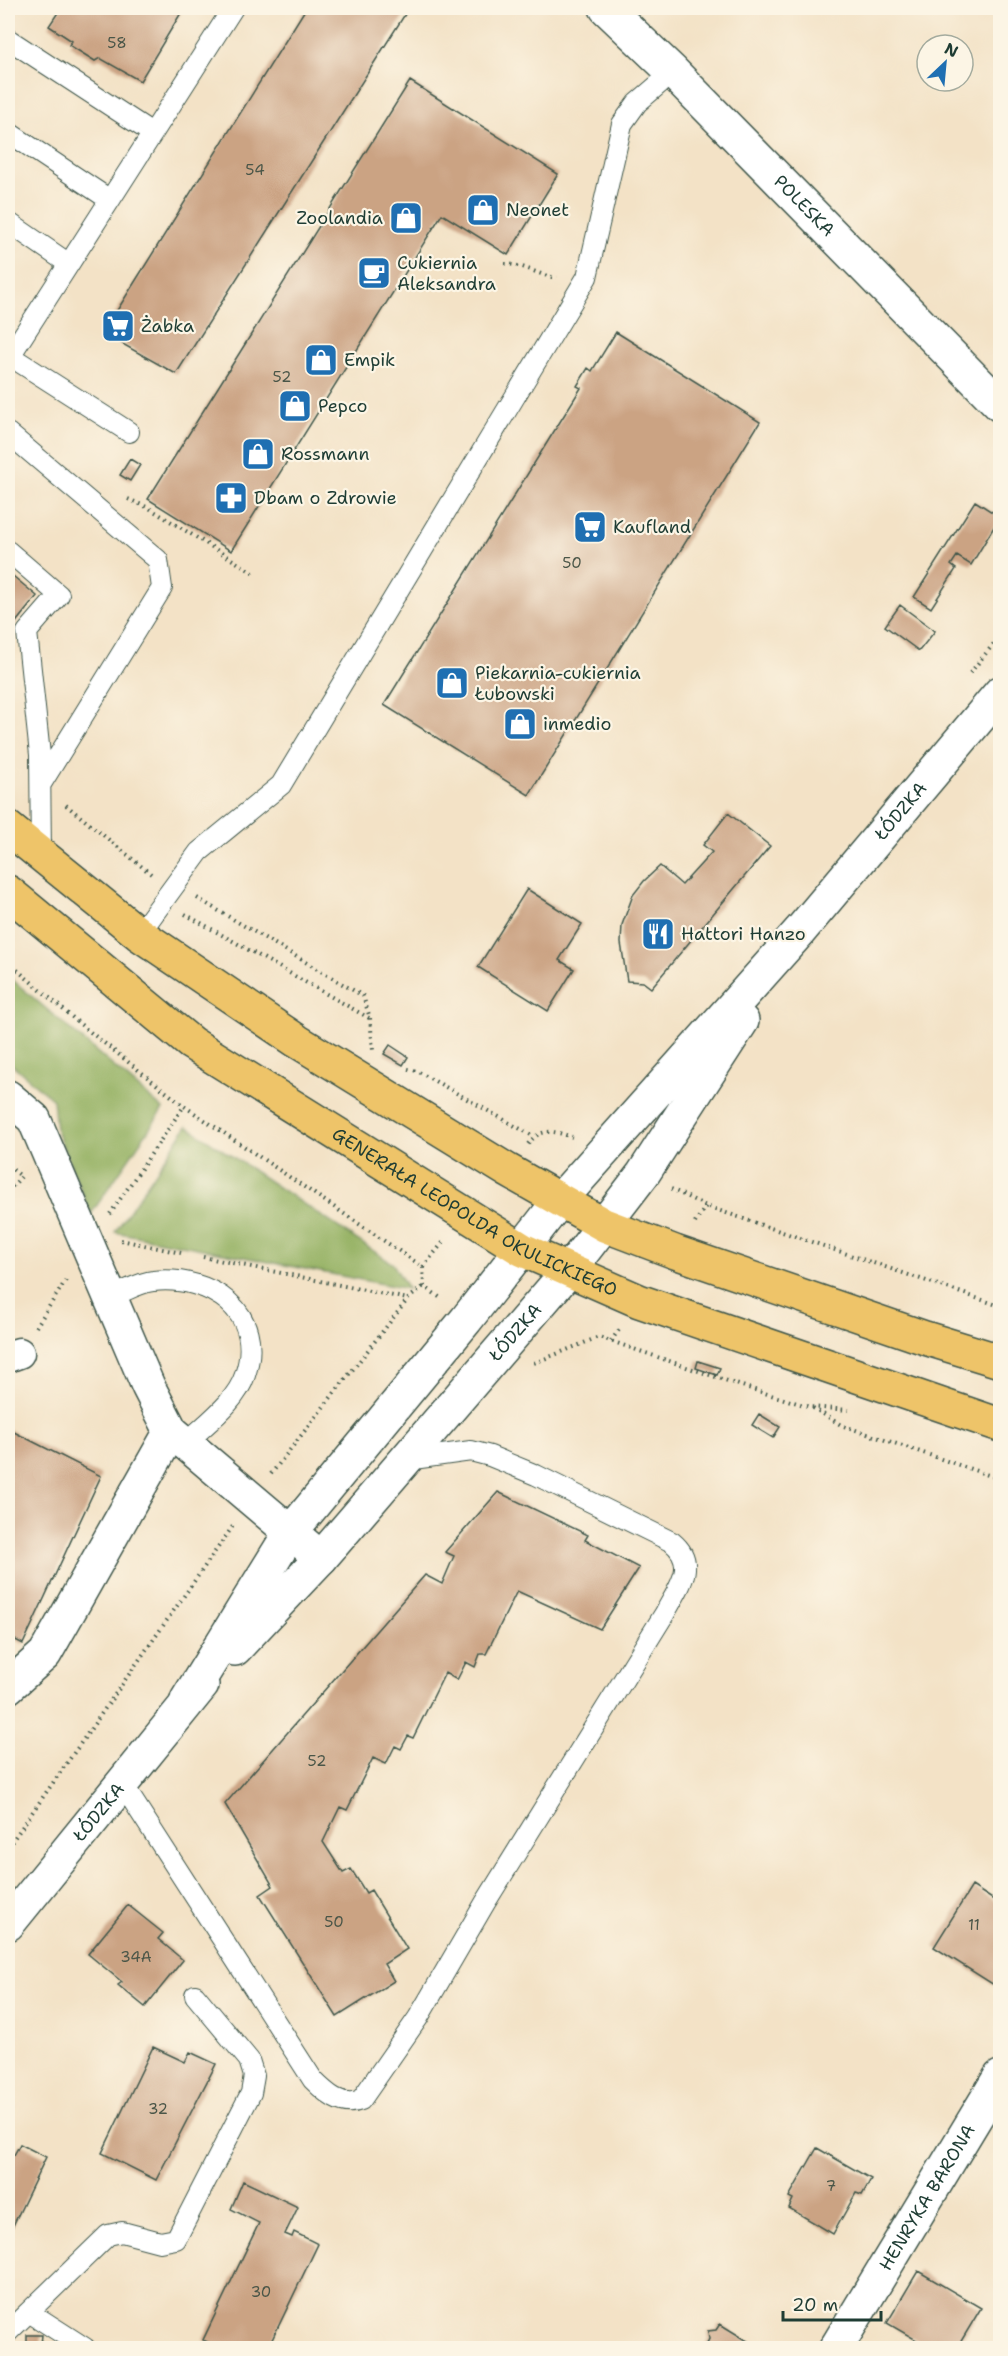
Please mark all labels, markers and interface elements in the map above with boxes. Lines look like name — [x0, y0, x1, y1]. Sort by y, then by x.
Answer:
house number: 58 — [107, 33, 127, 53]
north arrow — [915, 33, 975, 93]
text: N — [941, 38, 962, 62]
house number: 54 — [245, 160, 265, 180]
street label: POLESKA — [769, 170, 840, 242]
shop icon: Neonet — [465, 192, 501, 228]
place label: Neonet — [506, 198, 569, 222]
shop icon: Zoolandia — [388, 200, 424, 236]
place label: Zoolandia — [296, 206, 383, 230]
place label: Cukiernia Aleksandra — [397, 251, 496, 296]
cafe icon: Cukiernia Aleksandra — [356, 255, 392, 291]
supermarket icon: Żabka — [100, 308, 136, 344]
place label: Żabka — [141, 314, 194, 338]
shop icon: Empik — [303, 342, 339, 378]
place label: Empik — [344, 348, 395, 372]
house number: 52 — [273, 367, 291, 387]
shop icon: Pepco — [277, 388, 313, 424]
place label: Pepco — [318, 394, 368, 418]
shop icon: Rossmann — [240, 436, 276, 472]
place label: Rossmann — [281, 442, 369, 466]
pharmacy icon: Dbam o Zdrowie — [213, 480, 249, 516]
place label: Dbam o Zdrowie — [254, 486, 397, 510]
supermarket icon: Kaufland — [572, 509, 608, 545]
place label: Kaufland — [613, 515, 691, 539]
house number: 50 — [562, 553, 582, 573]
place label: Piekarnia-cukiernia Łubowski — [474, 661, 641, 706]
shop icon: Piekarnia-cukiernia Łubowski — [434, 665, 470, 701]
shop icon: inmedio — [502, 706, 538, 742]
place label: inmedio — [543, 712, 611, 736]
street label: ŁÓDZKA — [869, 777, 932, 846]
restaurant icon: Hattori Hanzo — [640, 916, 676, 952]
place label: Hattori Hanzo — [681, 922, 806, 946]
street label: GENERAŁA LEOPOLDA OKULICKIEGO — [327, 1122, 621, 1302]
street label: ŁÓDZKA — [483, 1298, 547, 1367]
house number: 52 — [308, 1751, 326, 1771]
street label: ŁÓDZKA — [67, 1778, 130, 1847]
house number: 50 — [324, 1912, 344, 1932]
house number: 11 — [968, 1915, 980, 1935]
house number: 34A — [120, 1947, 152, 1967]
house number: 32 — [148, 2099, 168, 2119]
street label: HENRYKA BARONA — [874, 2120, 981, 2275]
house number: 7 — [826, 2176, 836, 2196]
house number: 30 — [251, 2282, 271, 2302]
scale bar — [783, 2284, 880, 2322]
text: 20 m — [792, 2293, 838, 2317]

